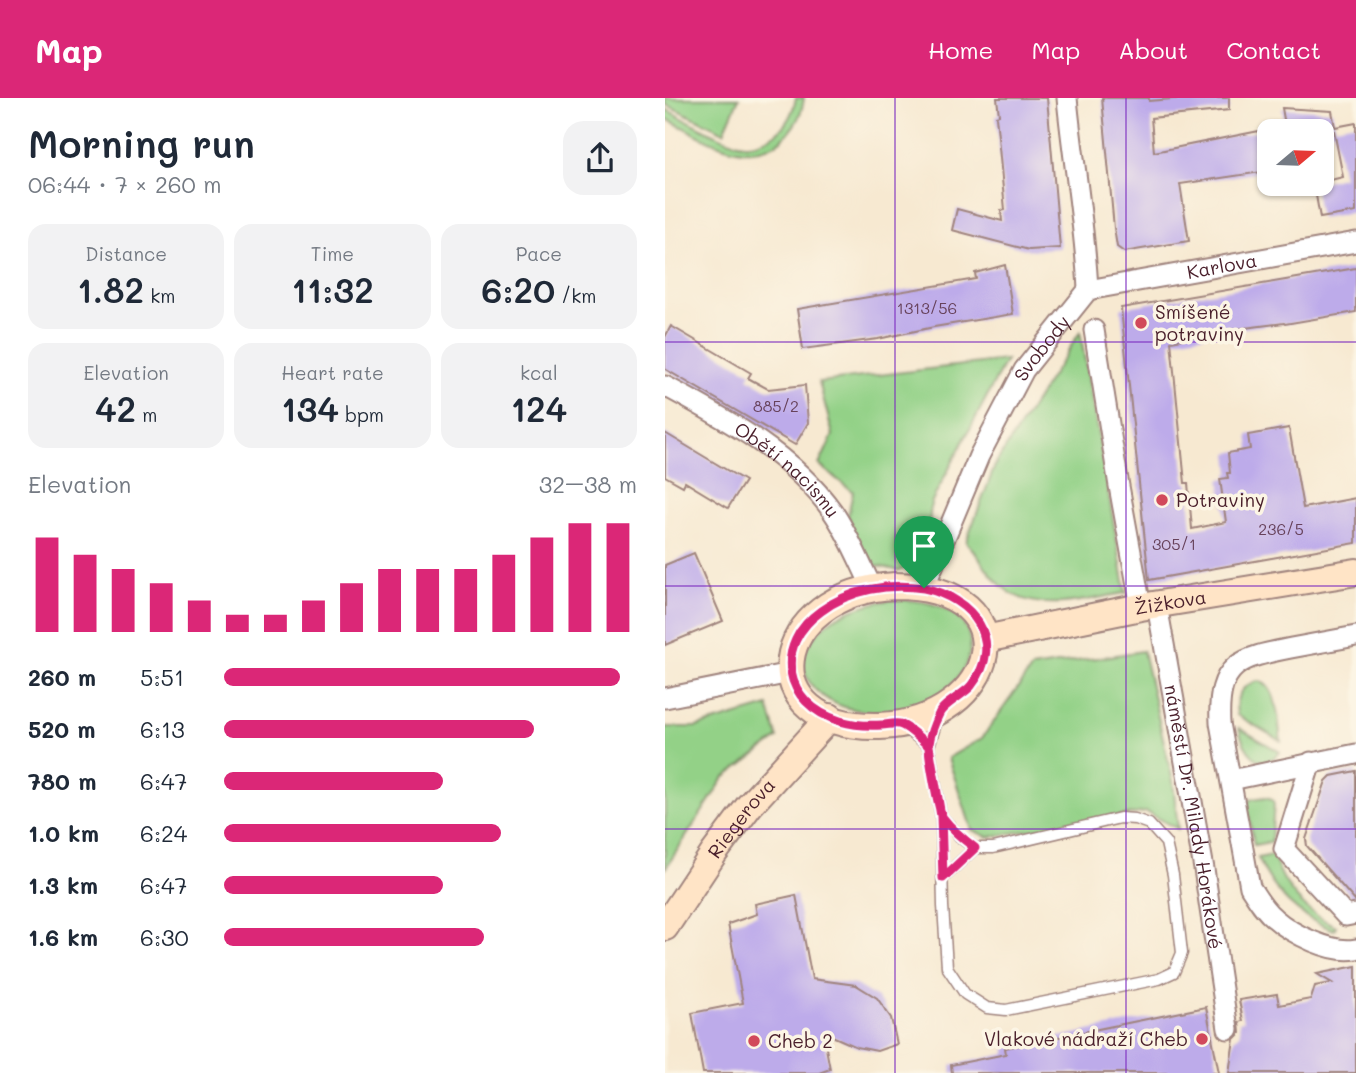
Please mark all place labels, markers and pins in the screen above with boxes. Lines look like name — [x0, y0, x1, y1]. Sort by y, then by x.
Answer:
place label: Smíšené potraviny — [1155, 299, 1244, 346]
marker: Smíšené potraviny — [1133, 315, 1149, 331]
place label: Potraviny — [1176, 487, 1265, 512]
marker: Potraviny — [1154, 492, 1170, 508]
pin — [894, 516, 954, 588]
place label: Vlakové nádraží Cheb — [984, 1026, 1188, 1051]
place label: Cheb 2 — [768, 1028, 833, 1053]
marker: Vlakové nádraží Cheb — [1194, 1031, 1210, 1047]
marker: Cheb 2 — [746, 1033, 762, 1049]

